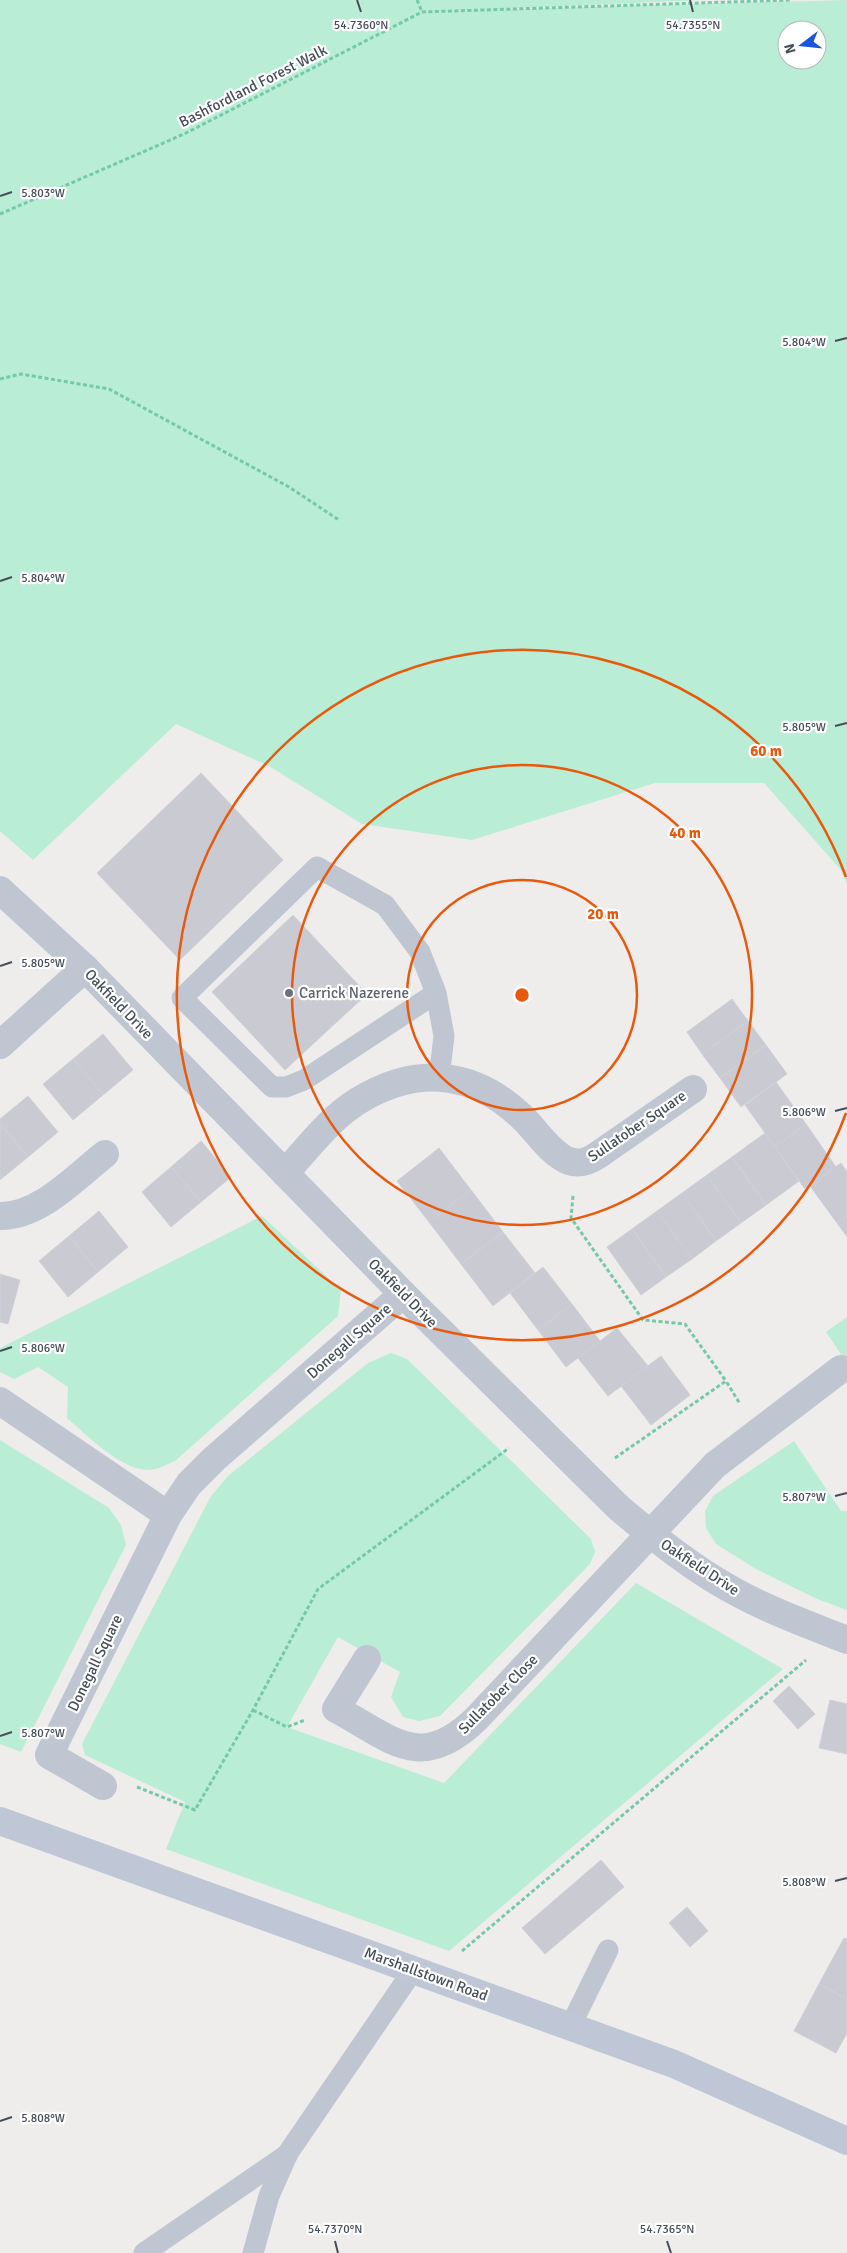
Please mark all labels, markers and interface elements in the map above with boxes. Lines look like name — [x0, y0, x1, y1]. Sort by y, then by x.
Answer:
text: 54.7360°N — [334, 18, 388, 33]
text: 54.7355°N — [666, 18, 720, 33]
north arrow — [777, 20, 827, 70]
street label: Bashfordland Forest Walk — [176, 41, 330, 131]
text: N — [780, 41, 799, 55]
text: 5.803°W — [21, 186, 65, 201]
text: 5.804°W — [782, 335, 826, 350]
text: 5.804°W — [21, 571, 65, 586]
text: 5.805°W — [782, 720, 826, 735]
text: 60 m — [750, 742, 782, 760]
text: 40 m — [669, 824, 701, 842]
text: 20 m — [587, 905, 619, 923]
text: 5.805°W — [21, 956, 65, 971]
street label: Oakfield Drive — [81, 965, 157, 1043]
place label: Carrick Nazerene — [299, 984, 409, 1002]
centre of rings — [513, 986, 531, 1004]
marker: Carrick Nazerene — [283, 987, 295, 999]
street label: Sullatober Square — [584, 1086, 690, 1166]
text: 5.806°W — [782, 1105, 826, 1120]
street label: Oakfield Drive — [365, 1255, 441, 1331]
street label: Donegall Square — [303, 1300, 395, 1382]
text: 5.806°W — [21, 1341, 65, 1356]
text: 5.807°W — [782, 1490, 826, 1505]
street label: Oakfield Drive — [657, 1535, 743, 1599]
street label: Donegall Square — [64, 1612, 126, 1714]
street label: Sullatober Close — [455, 1651, 541, 1737]
text: 5.807°W — [21, 1726, 65, 1741]
text: 5.808°W — [782, 1875, 826, 1890]
street label: Marshallstown Road — [362, 1943, 490, 2005]
text: 5.808°W — [21, 2111, 65, 2126]
text: 54.7370°N — [308, 2222, 362, 2237]
text: 54.7365°N — [640, 2222, 694, 2237]

